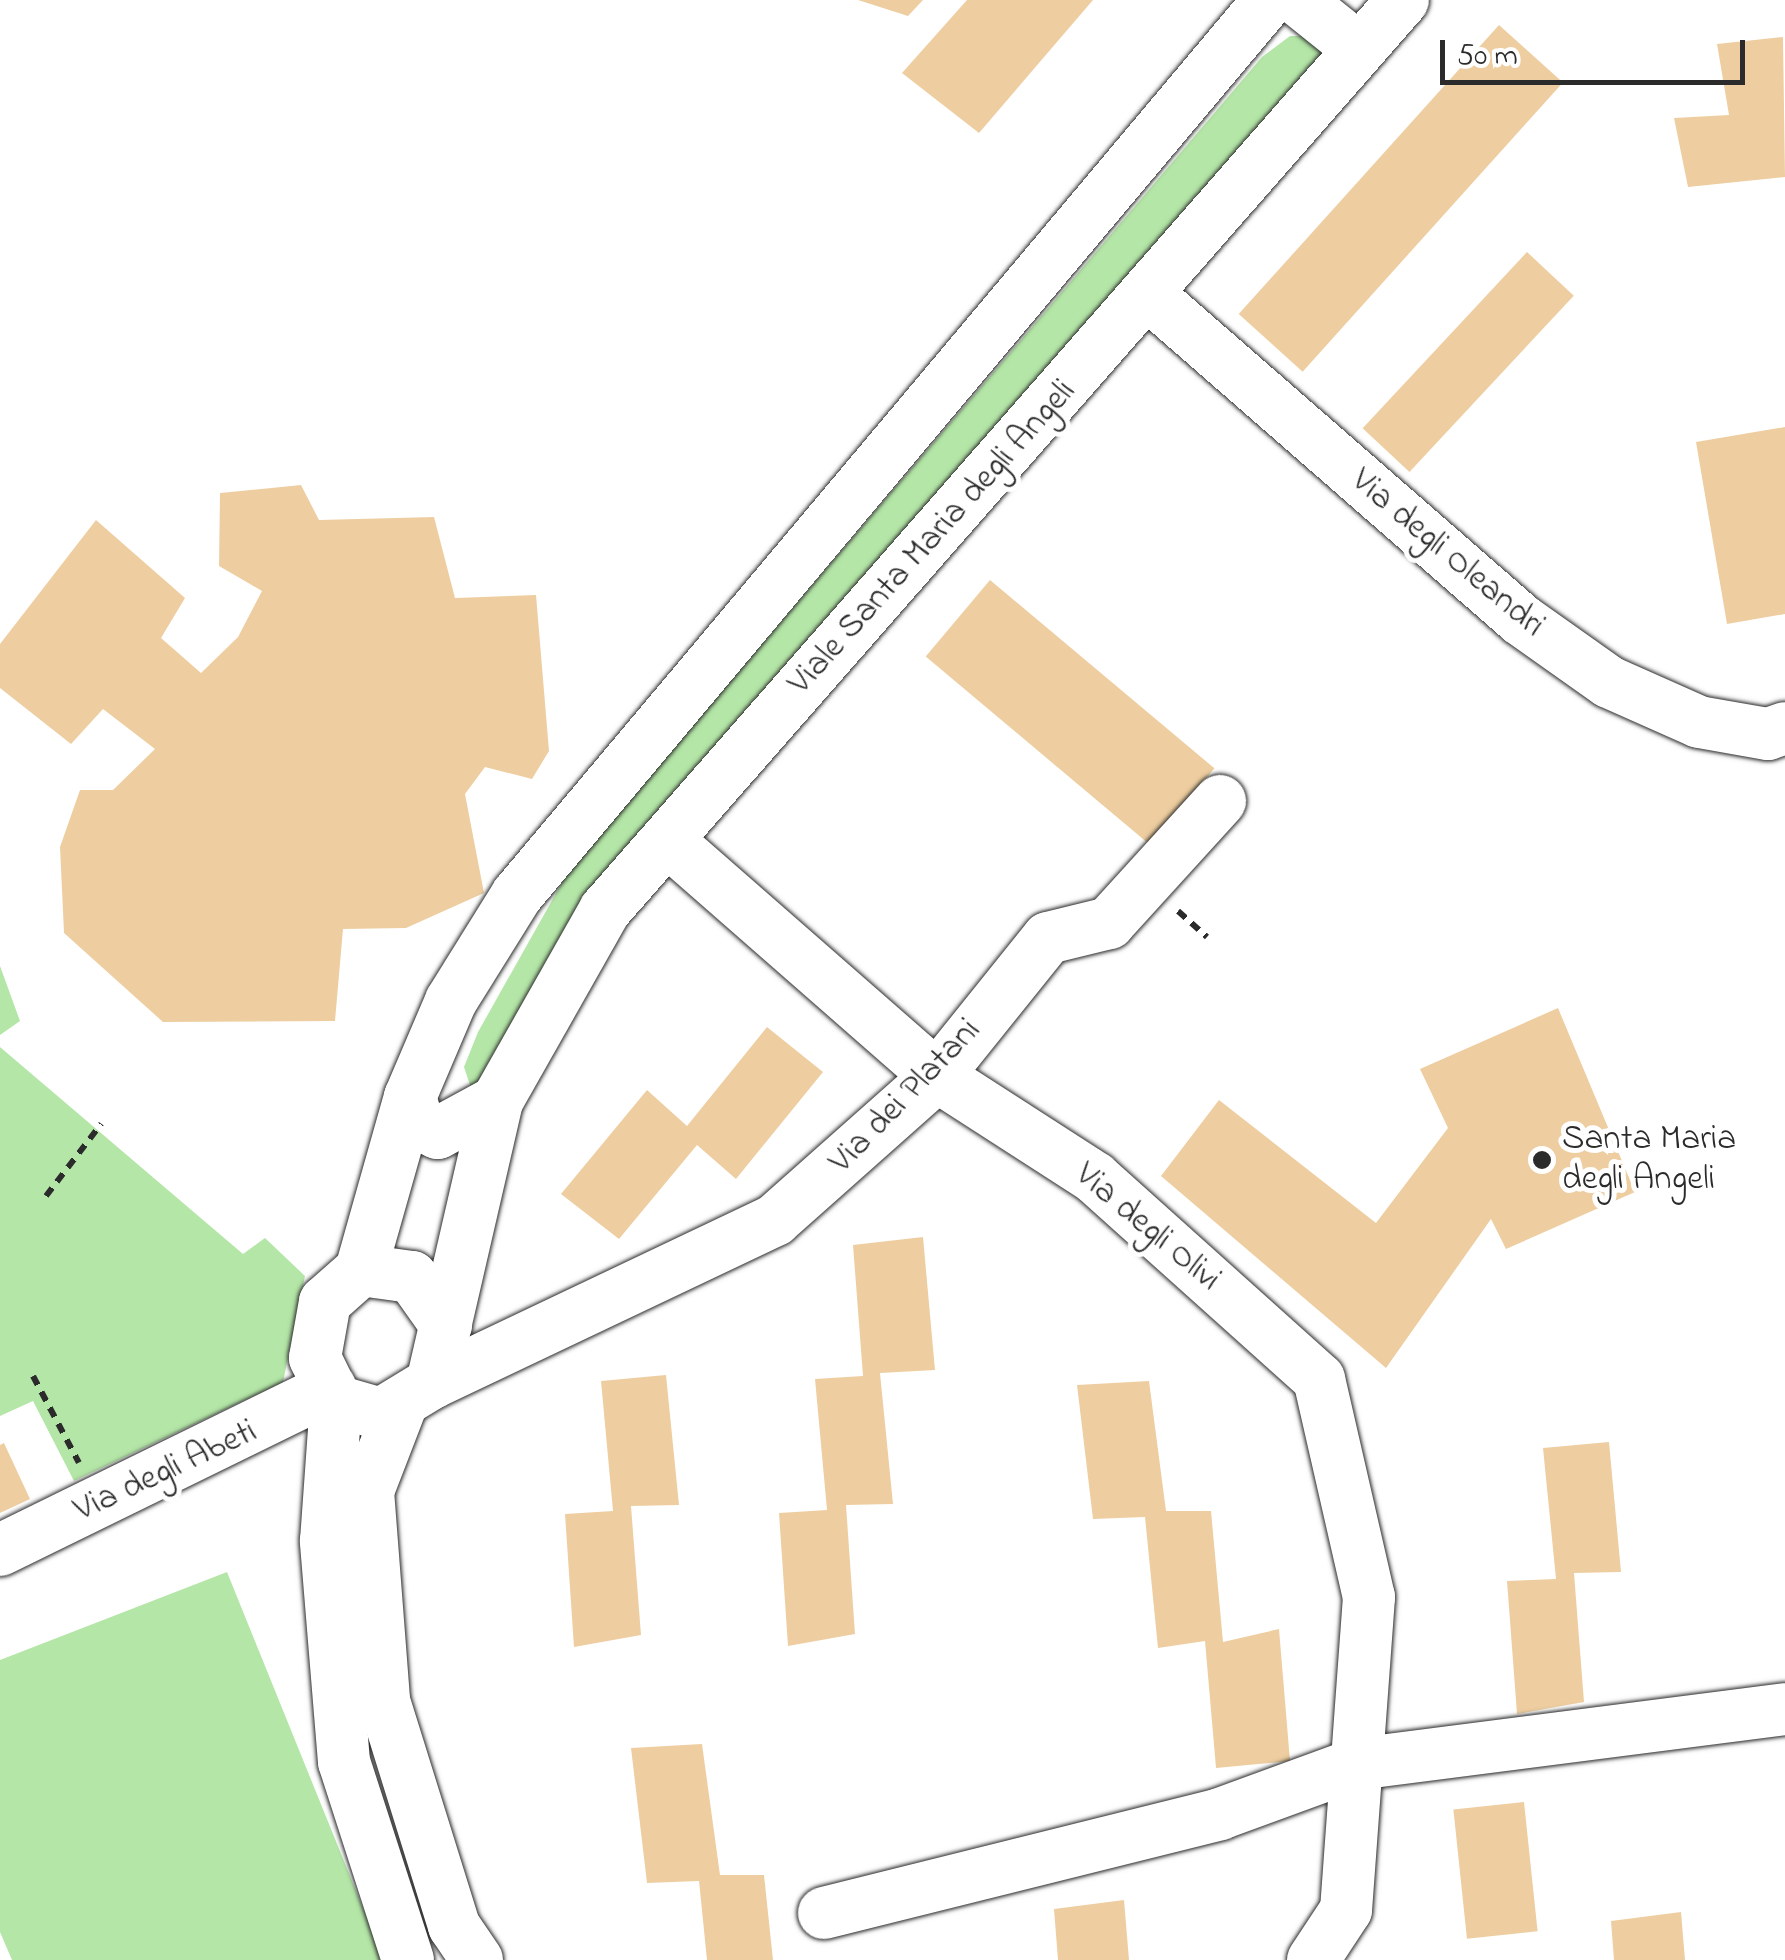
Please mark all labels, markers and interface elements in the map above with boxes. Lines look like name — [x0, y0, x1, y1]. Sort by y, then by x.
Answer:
scale bar — [1445, 20, 1750, 82]
text: 50 m — [1457, 35, 1518, 79]
street label: Viale Santa Maria degli Angeli — [780, 372, 1086, 704]
street label: Via degli Oleandri — [1341, 461, 1553, 647]
street label: Via dei Platani — [822, 1011, 990, 1183]
place label: Santa Maria degli Angeli — [1562, 1119, 1736, 1201]
marker: Santa Maria degli Angeli — [1531, 1149, 1553, 1171]
street label: Via degli Olivi — [1065, 1155, 1229, 1301]
street label: Via degli Abeti — [68, 1411, 264, 1533]

